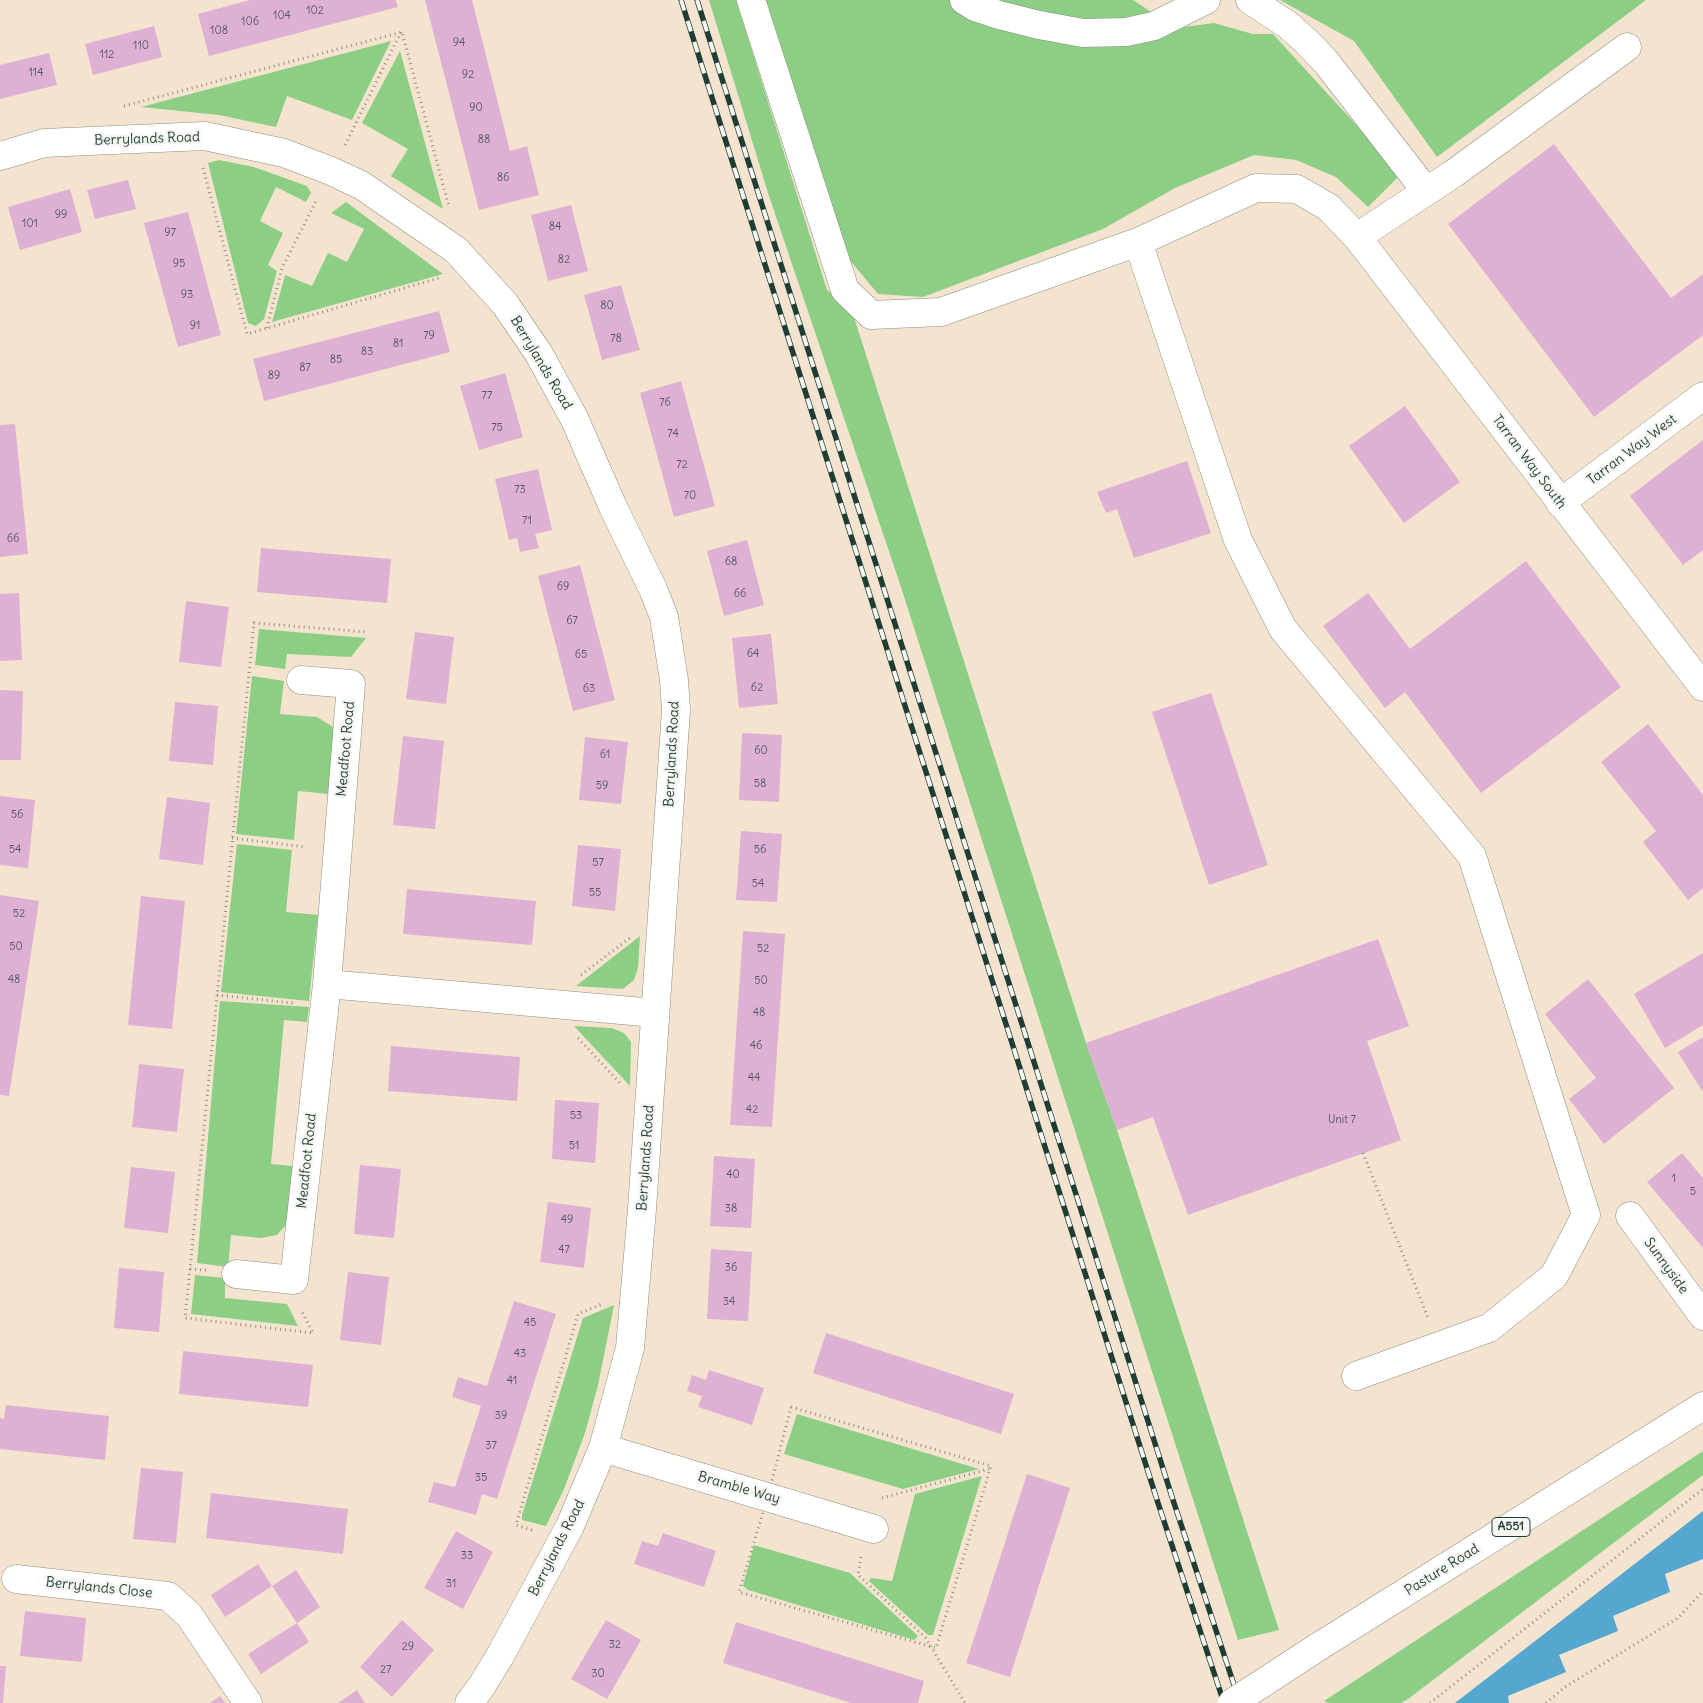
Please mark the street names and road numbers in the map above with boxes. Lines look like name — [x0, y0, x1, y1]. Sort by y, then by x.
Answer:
street label: Berrylands Road — [94, 129, 200, 149]
street label: Berrylands Road — [506, 313, 576, 413]
street label: Tarran Way West — [1584, 411, 1680, 489]
street label: Tarran Way South — [1488, 412, 1570, 512]
street label: Meadfoot Road — [333, 701, 359, 797]
street label: Berrylands Road — [661, 701, 683, 807]
street label: Berrylands Road — [634, 1104, 658, 1212]
street label: Meadfoot Road — [294, 1112, 320, 1210]
street label: Sunnyside — [1640, 1235, 1692, 1297]
street label: Bramble Way — [696, 1468, 782, 1508]
street label: Berrylands Road — [525, 1497, 589, 1599]
road number: A551 — [1492, 1518, 1530, 1536]
street label: Pasture Road — [1402, 1541, 1482, 1599]
street label: Berrylands Close — [45, 1574, 153, 1602]

